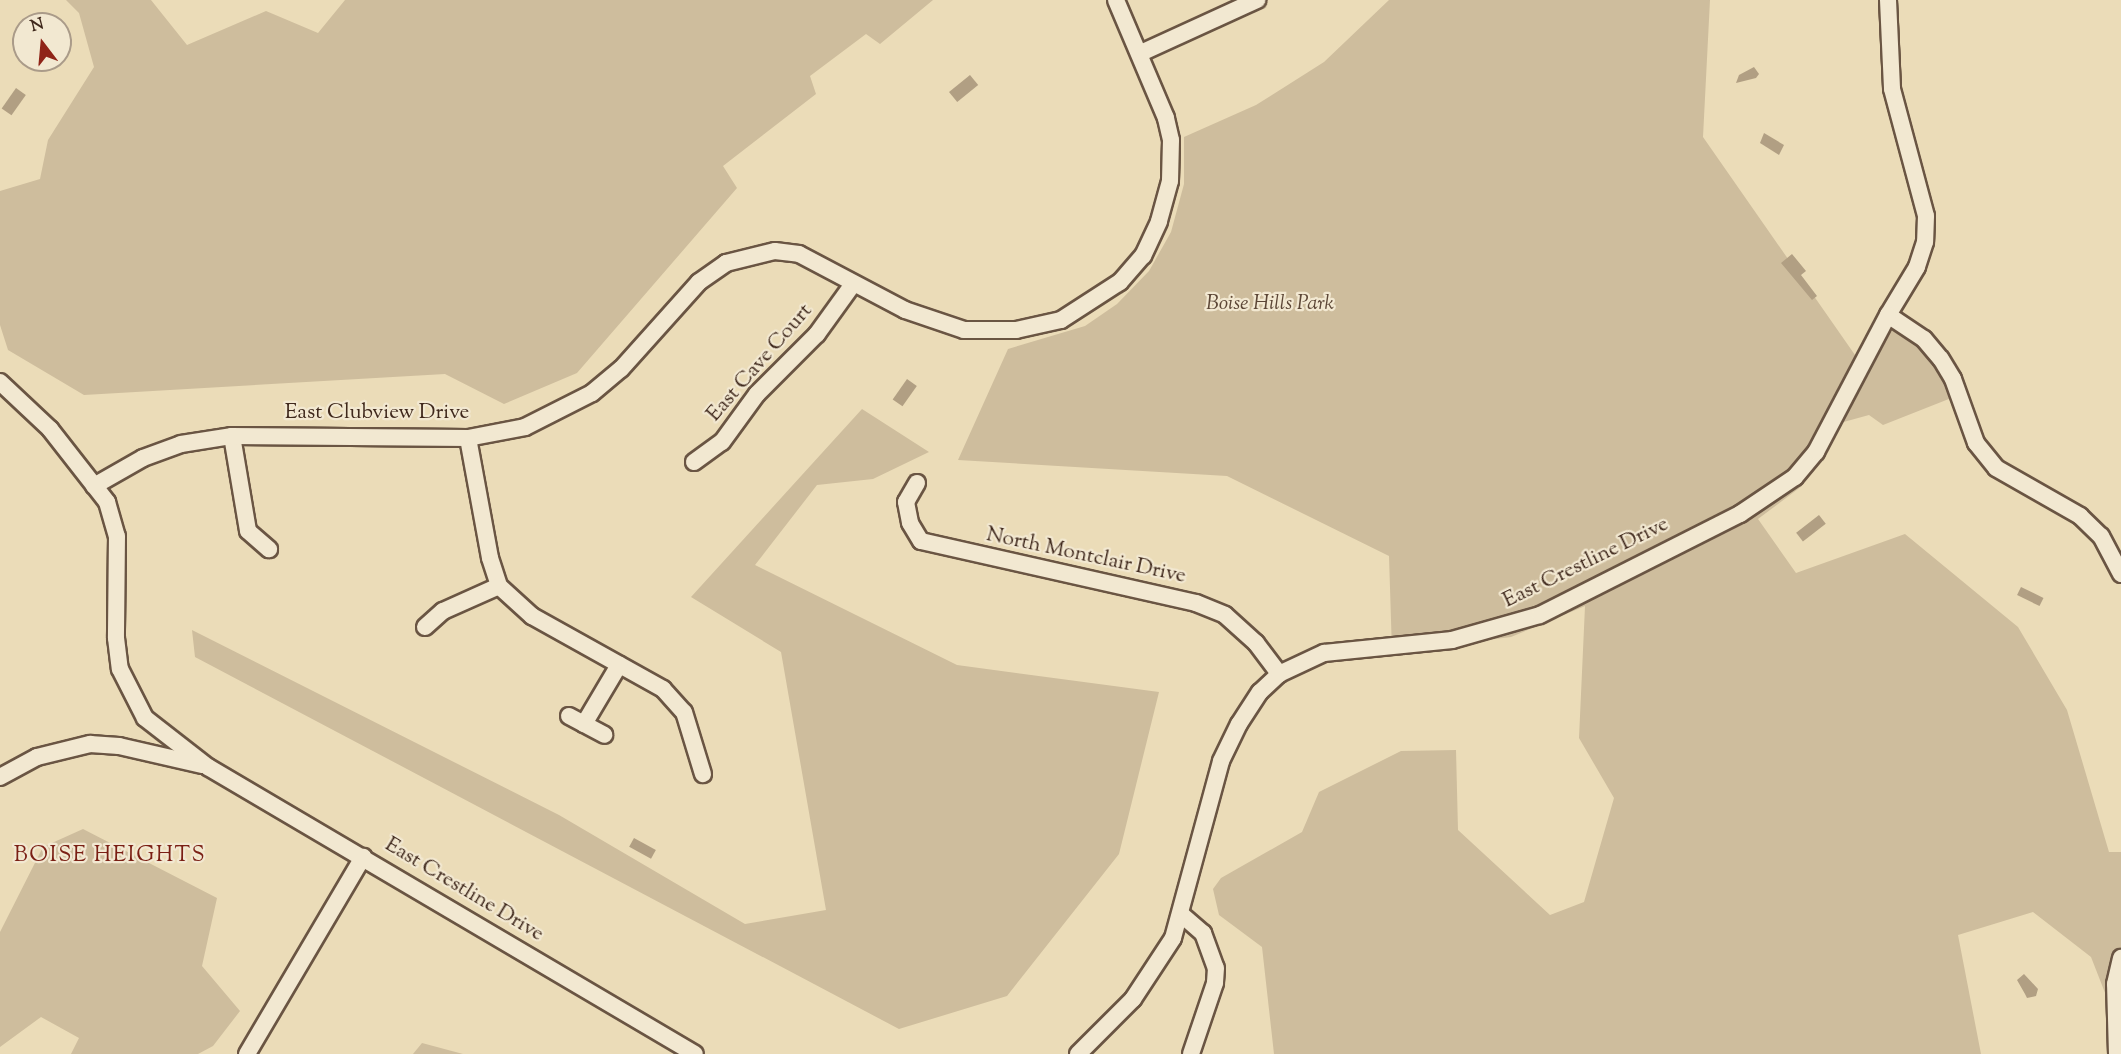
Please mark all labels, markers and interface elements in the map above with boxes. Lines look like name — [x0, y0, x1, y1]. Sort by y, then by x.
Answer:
north arrow — [12, 12, 72, 72]
text: N — [28, 13, 47, 39]
park label: Boise Hills Park — [1206, 291, 1334, 317]
street label: East Cave Court — [702, 299, 818, 427]
street label: East Clubview Drive — [285, 400, 469, 426]
street label: East Crestline Drive — [1499, 512, 1673, 614]
street label: North Montclair Drive — [984, 523, 1188, 589]
street label: East Crestline Drive — [380, 833, 548, 947]
district label: BOISE HEIGHTS — [14, 844, 206, 870]

